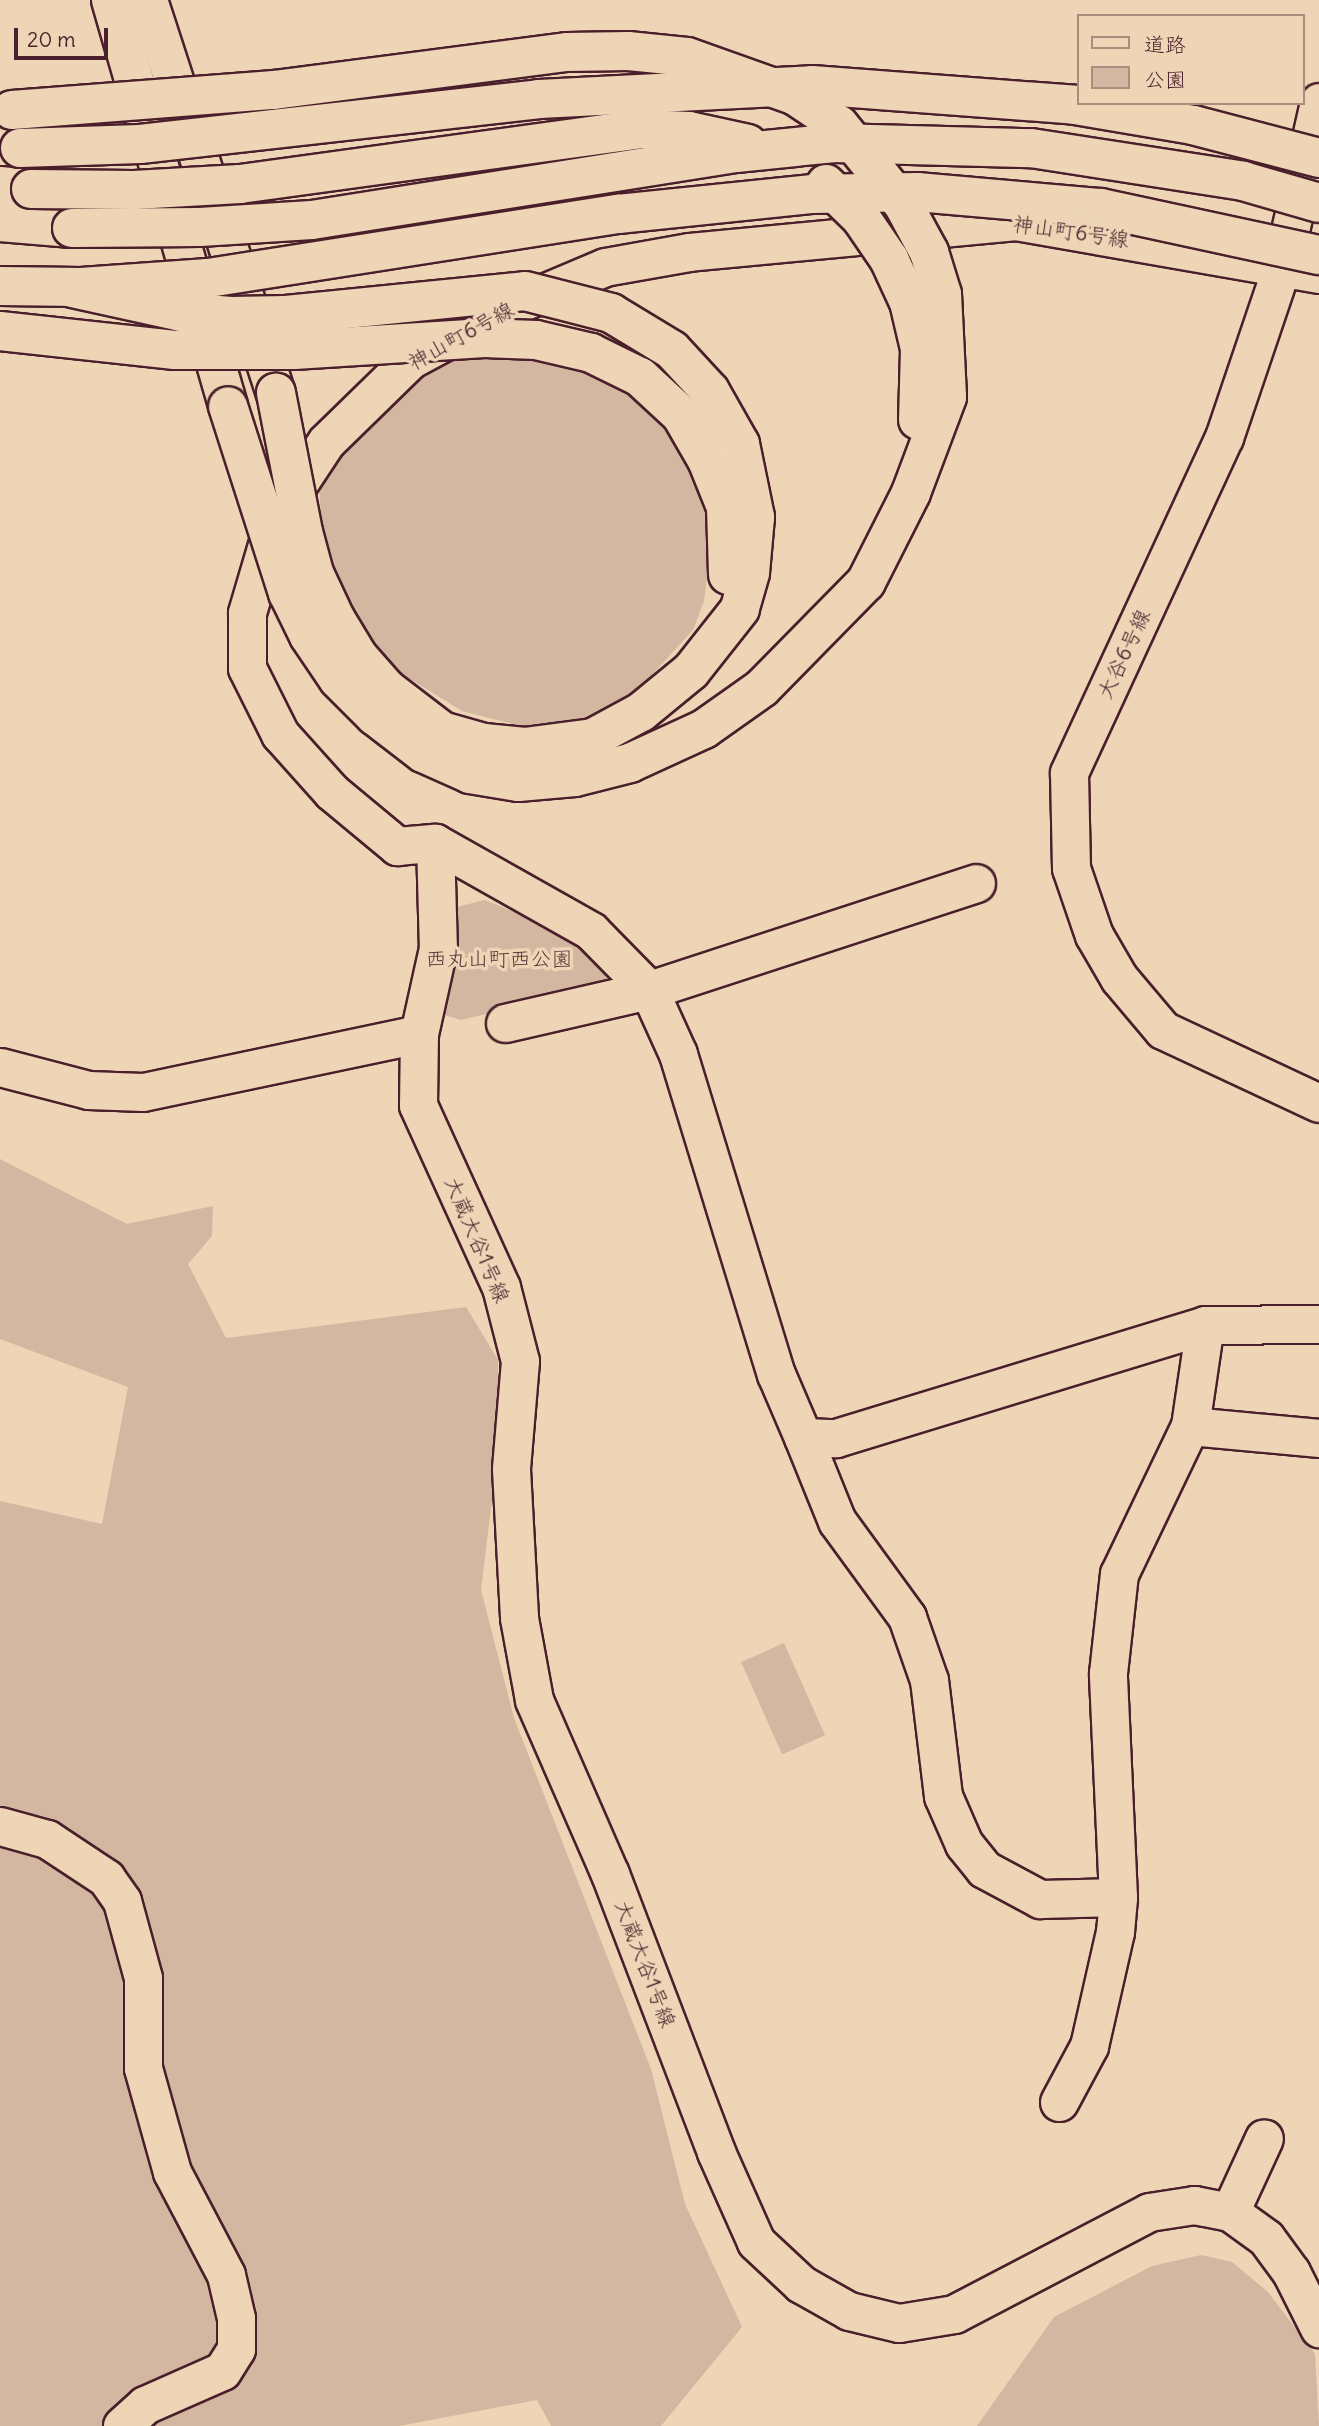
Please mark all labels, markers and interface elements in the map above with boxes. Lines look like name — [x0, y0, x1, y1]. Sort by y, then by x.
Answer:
scale bar — [18, 14, 112, 58]
legend — [1078, 14, 1305, 105]
text: 20 m — [27, 26, 76, 53]
text: 道路 — [1144, 31, 1186, 58]
text: 公園 — [1144, 66, 1186, 93]
street label: 神山町6号線 — [1011, 211, 1131, 253]
street label: 神山町6号線 — [404, 297, 518, 375]
street label: 大谷6号線 — [1092, 605, 1156, 703]
park label: 西丸山町西公園 — [426, 946, 572, 972]
street label: 大蔵大谷1号線 — [439, 1173, 515, 1307]
street label: 大蔵大谷1号線 — [609, 1897, 681, 2031]

